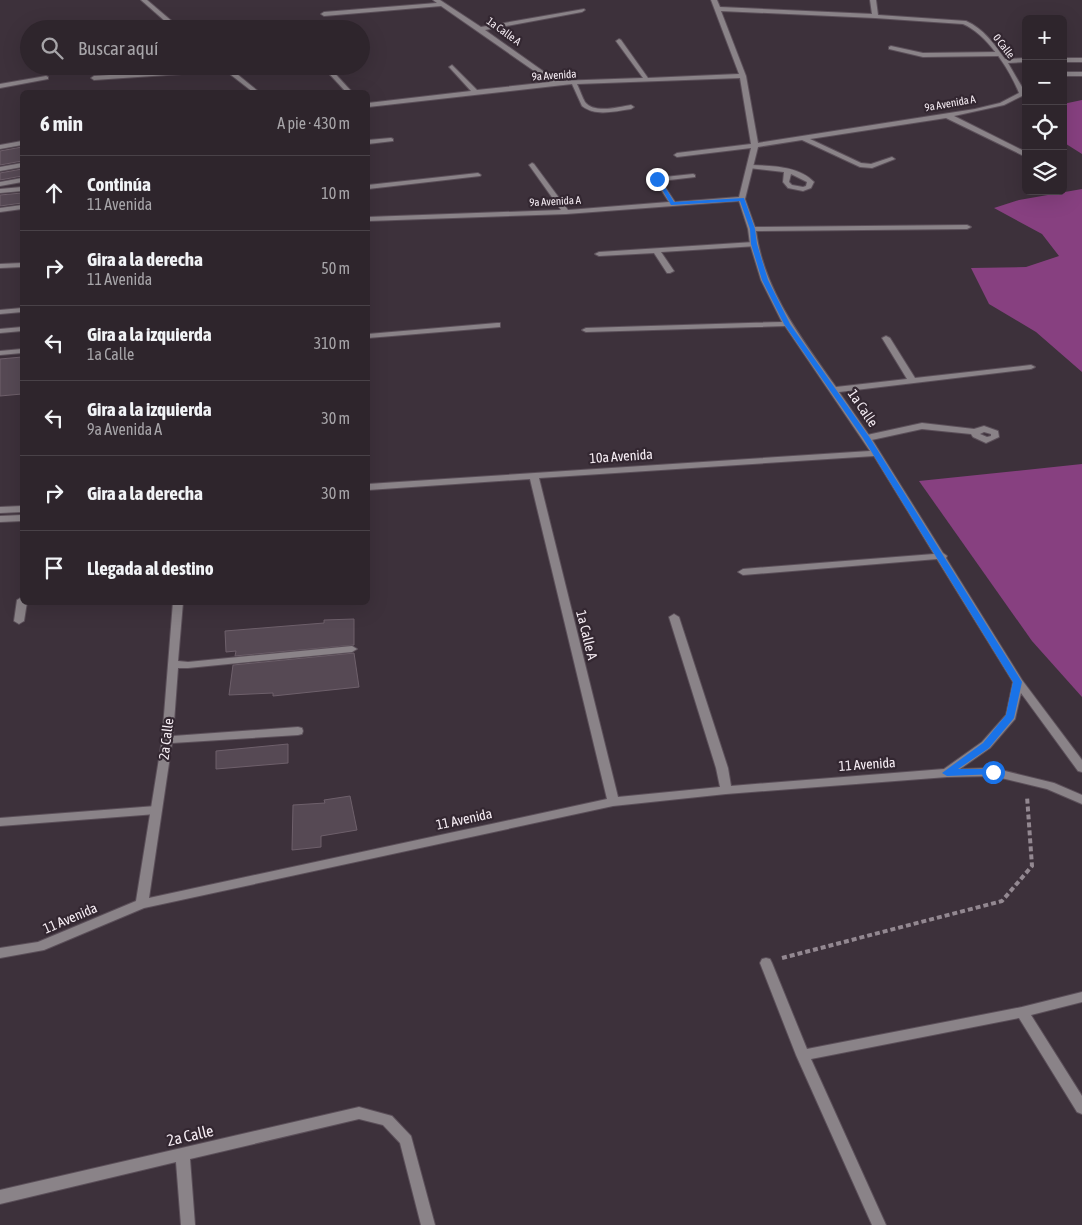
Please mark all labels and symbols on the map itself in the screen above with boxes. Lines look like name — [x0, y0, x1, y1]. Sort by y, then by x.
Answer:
street label: 1a Calle A — [485, 15, 524, 48]
street label: 0 Calle — [991, 31, 1017, 61]
street label: 9a Avenida — [531, 67, 577, 83]
street label: 9a Avenida A — [923, 92, 977, 113]
route end — [646, 168, 669, 191]
street label: 9a Avenida A — [529, 194, 582, 208]
street label: 1a Calle — [845, 386, 881, 430]
street label: 10a Avenida — [589, 446, 653, 466]
street label: 1a Calle A — [573, 609, 601, 661]
street label: 2a Calle — [156, 717, 176, 761]
street label: 11 Avenida — [838, 754, 896, 774]
route start — [982, 761, 1005, 784]
street label: 11 Avenida — [434, 805, 494, 833]
street label: 11 Avenida — [41, 899, 99, 937]
street label: 2a Calle — [165, 1121, 215, 1149]

